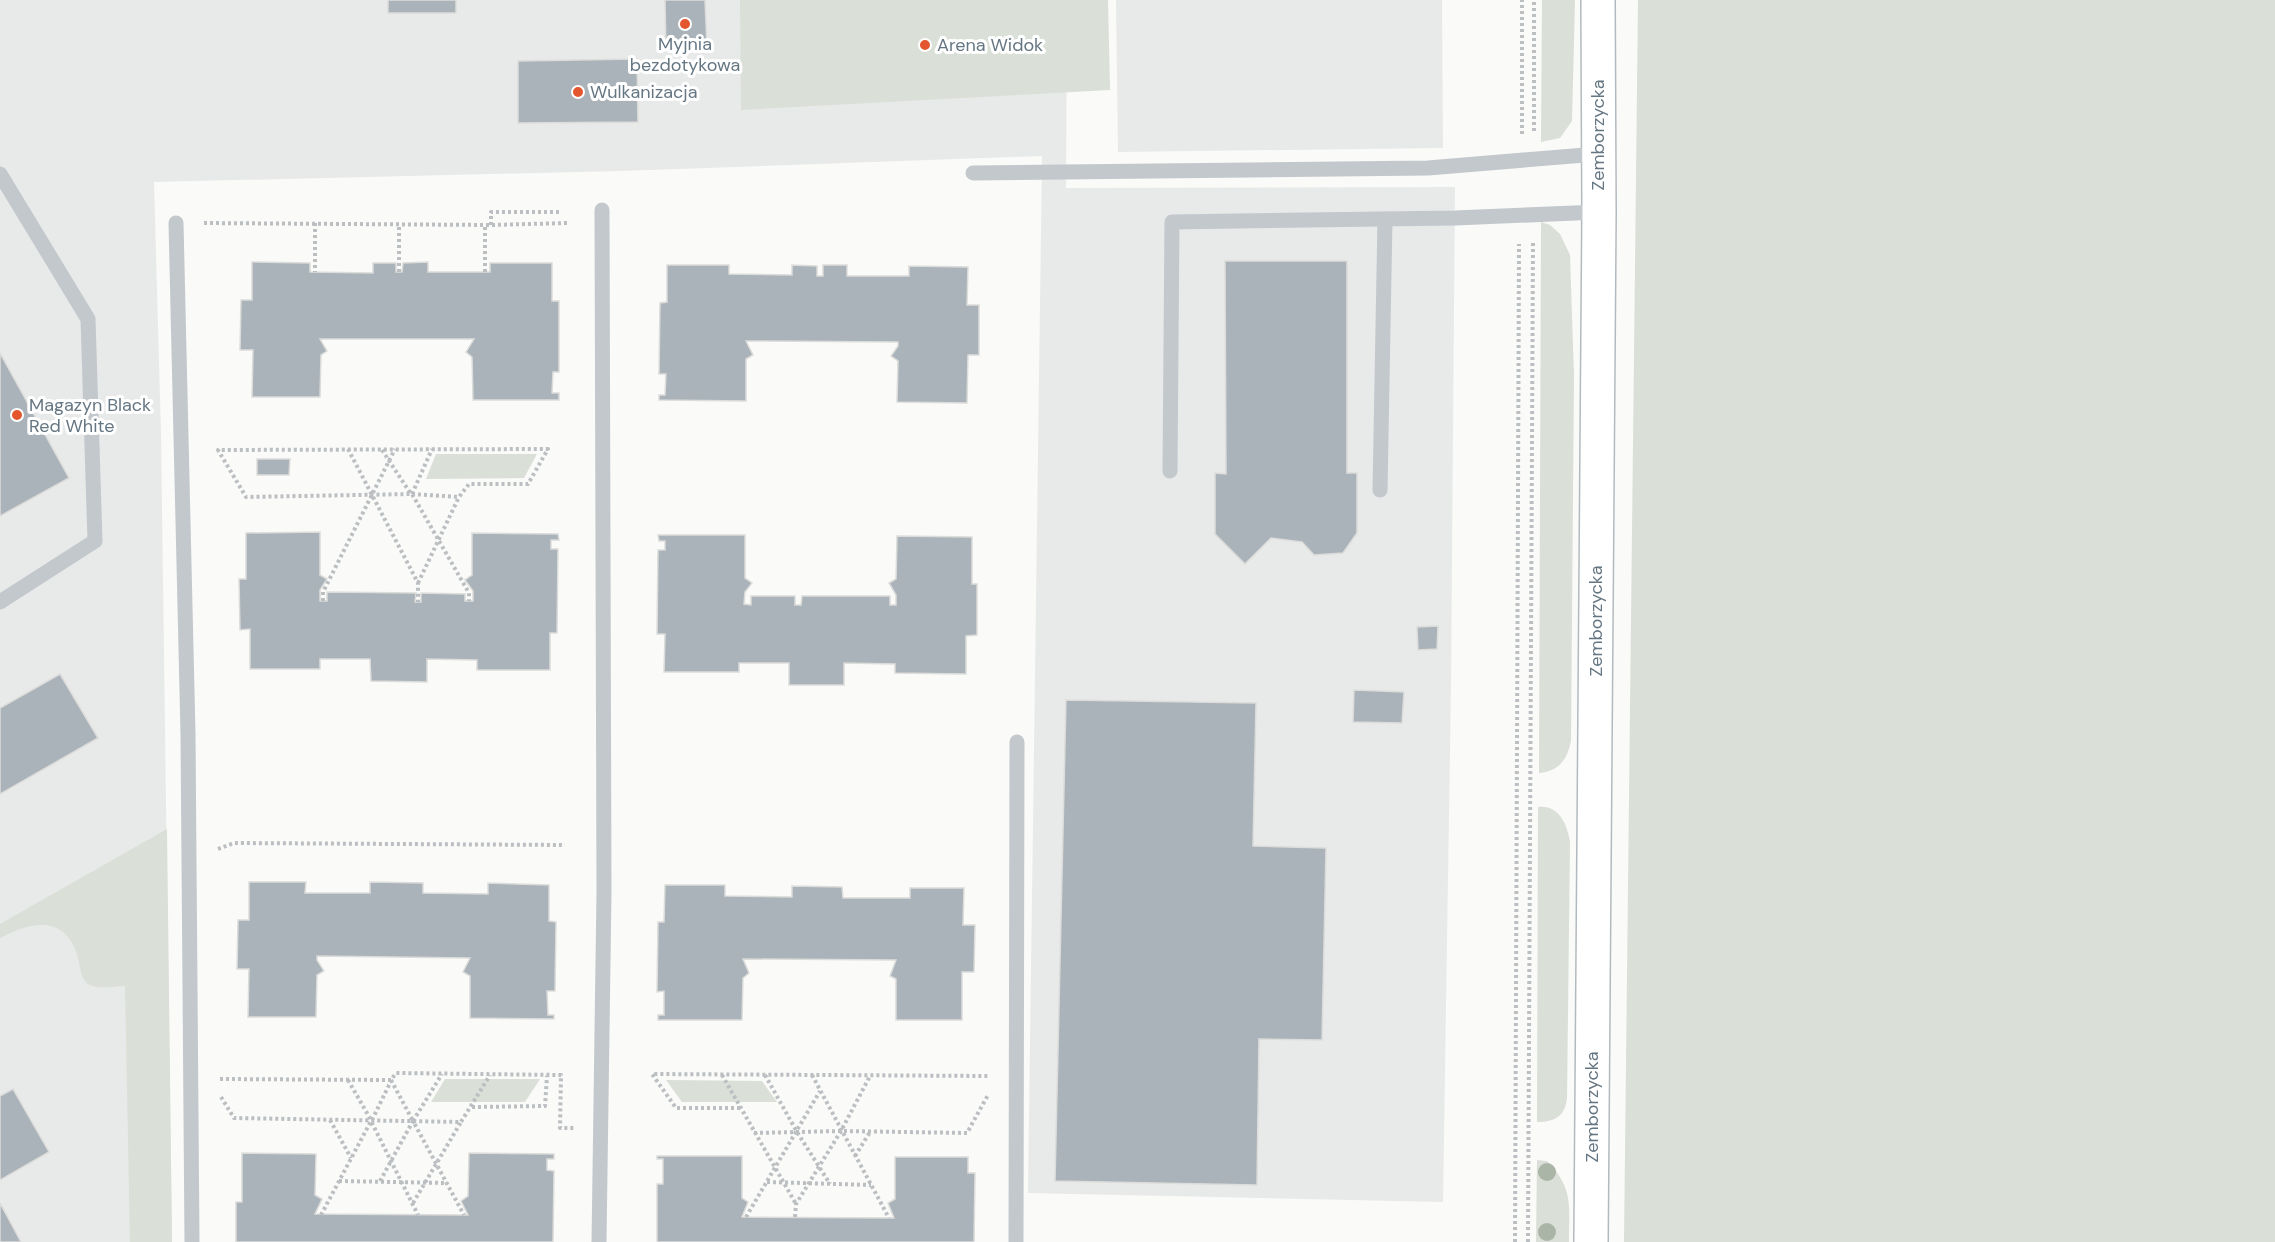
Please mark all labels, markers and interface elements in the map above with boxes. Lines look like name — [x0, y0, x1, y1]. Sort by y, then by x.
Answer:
marker: Myjnia bezdotykowa — [678, 17, 692, 31]
place label: Myjnia bezdotykowa — [630, 32, 740, 77]
place label: Arena Widok — [937, 33, 1043, 57]
marker: Arena Widok — [918, 38, 932, 52]
street label: Zemborzycka — [1586, 79, 1610, 191]
place label: Wulkanizacja — [590, 80, 697, 104]
marker: Wulkanizacja — [571, 85, 585, 99]
place label: Magazyn Black Red White — [29, 393, 151, 438]
marker: Magazyn Black Red White — [10, 408, 24, 422]
street label: Zemborzycka — [1584, 565, 1608, 677]
street label: Zemborzycka — [1580, 1051, 1604, 1163]

